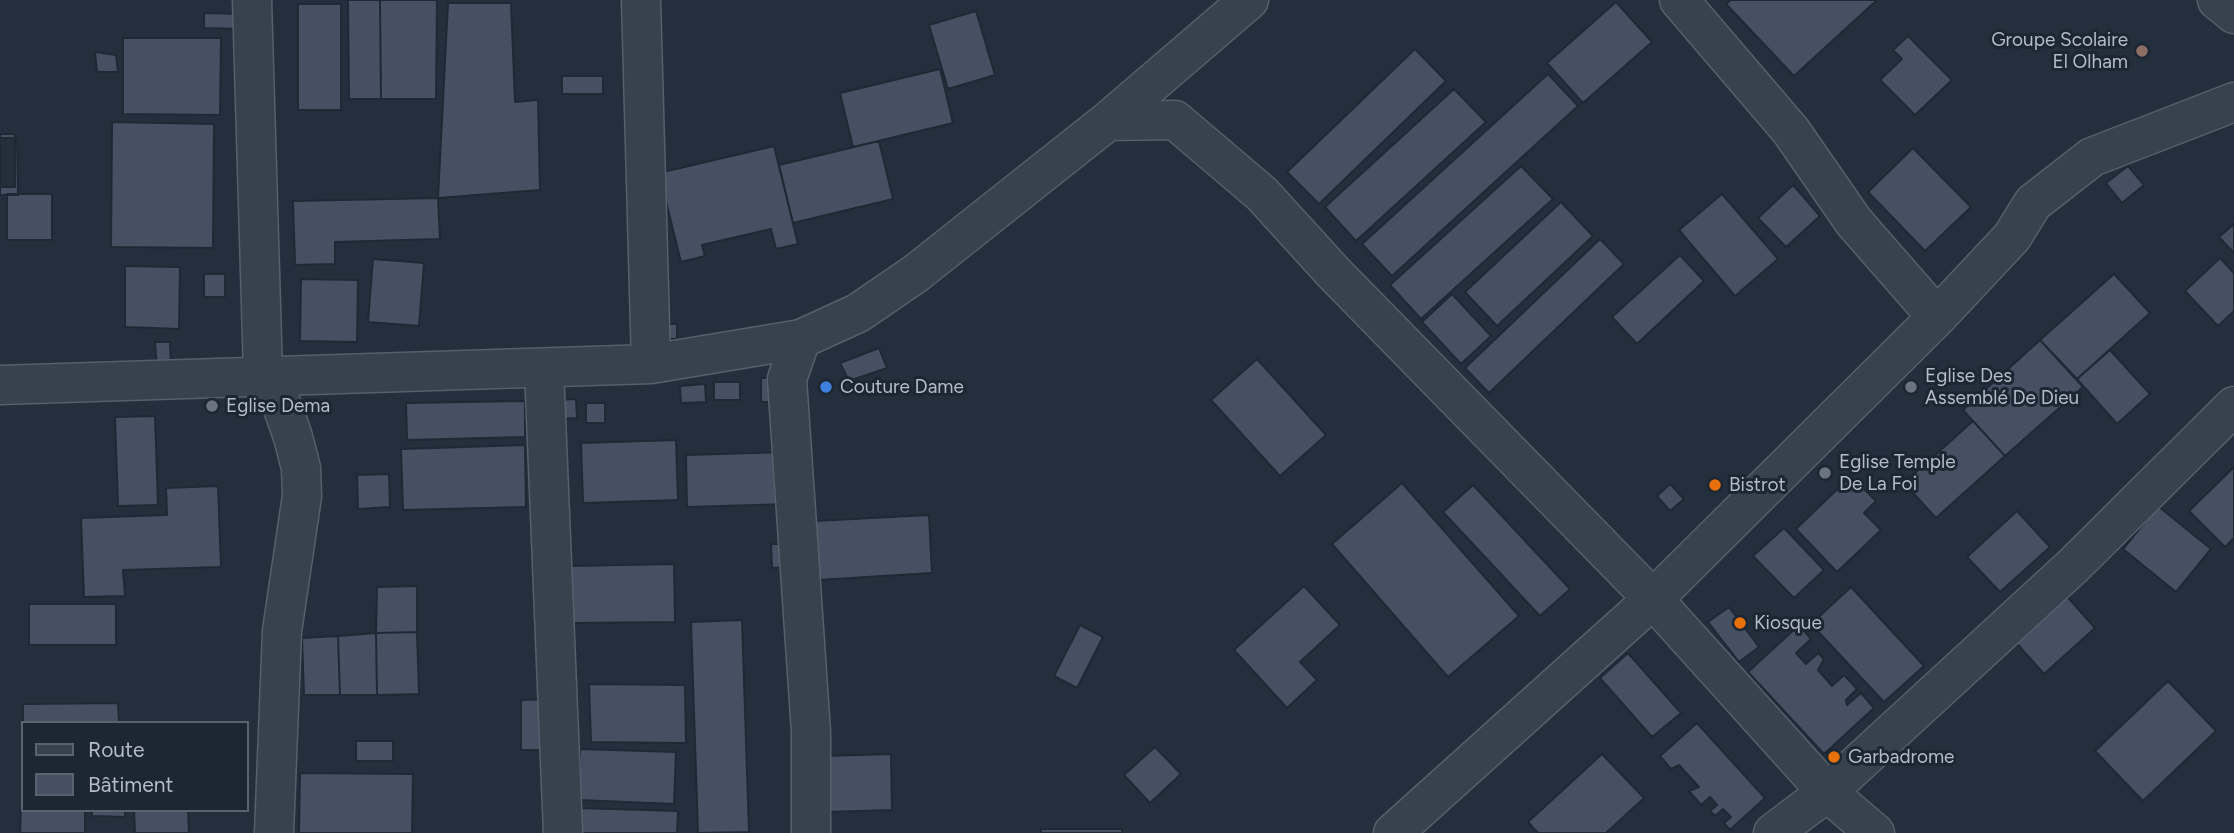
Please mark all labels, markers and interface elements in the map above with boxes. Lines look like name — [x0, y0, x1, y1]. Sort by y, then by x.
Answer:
place label: Groupe Scolaire El Olham — [1991, 29, 2128, 73]
marker: Groupe Scolaire El Olham — [2134, 43, 2150, 59]
place label: Eglise Des Assemblé De Dieu — [1925, 365, 2079, 409]
place label: Couture Dame — [840, 376, 964, 398]
marker: Couture Dame — [818, 379, 834, 395]
marker: Eglise Des Assemblé De Dieu — [1903, 379, 1919, 395]
place label: Eglise Dema — [226, 395, 330, 417]
marker: Eglise Dema — [204, 398, 220, 414]
place label: Eglise Temple De La Foi — [1839, 451, 1956, 495]
marker: Eglise Temple De La Foi — [1817, 465, 1833, 481]
place label: Bistrot — [1729, 474, 1786, 496]
marker: Bistrot — [1707, 477, 1723, 493]
place label: Kiosque — [1754, 612, 1822, 634]
marker: Kiosque — [1732, 615, 1748, 631]
legend — [21, 721, 248, 812]
text: Route — [88, 737, 144, 762]
place label: Garbadrome — [1848, 746, 1954, 768]
marker: Garbadrome — [1826, 749, 1842, 765]
text: Bâtiment — [88, 772, 173, 797]

